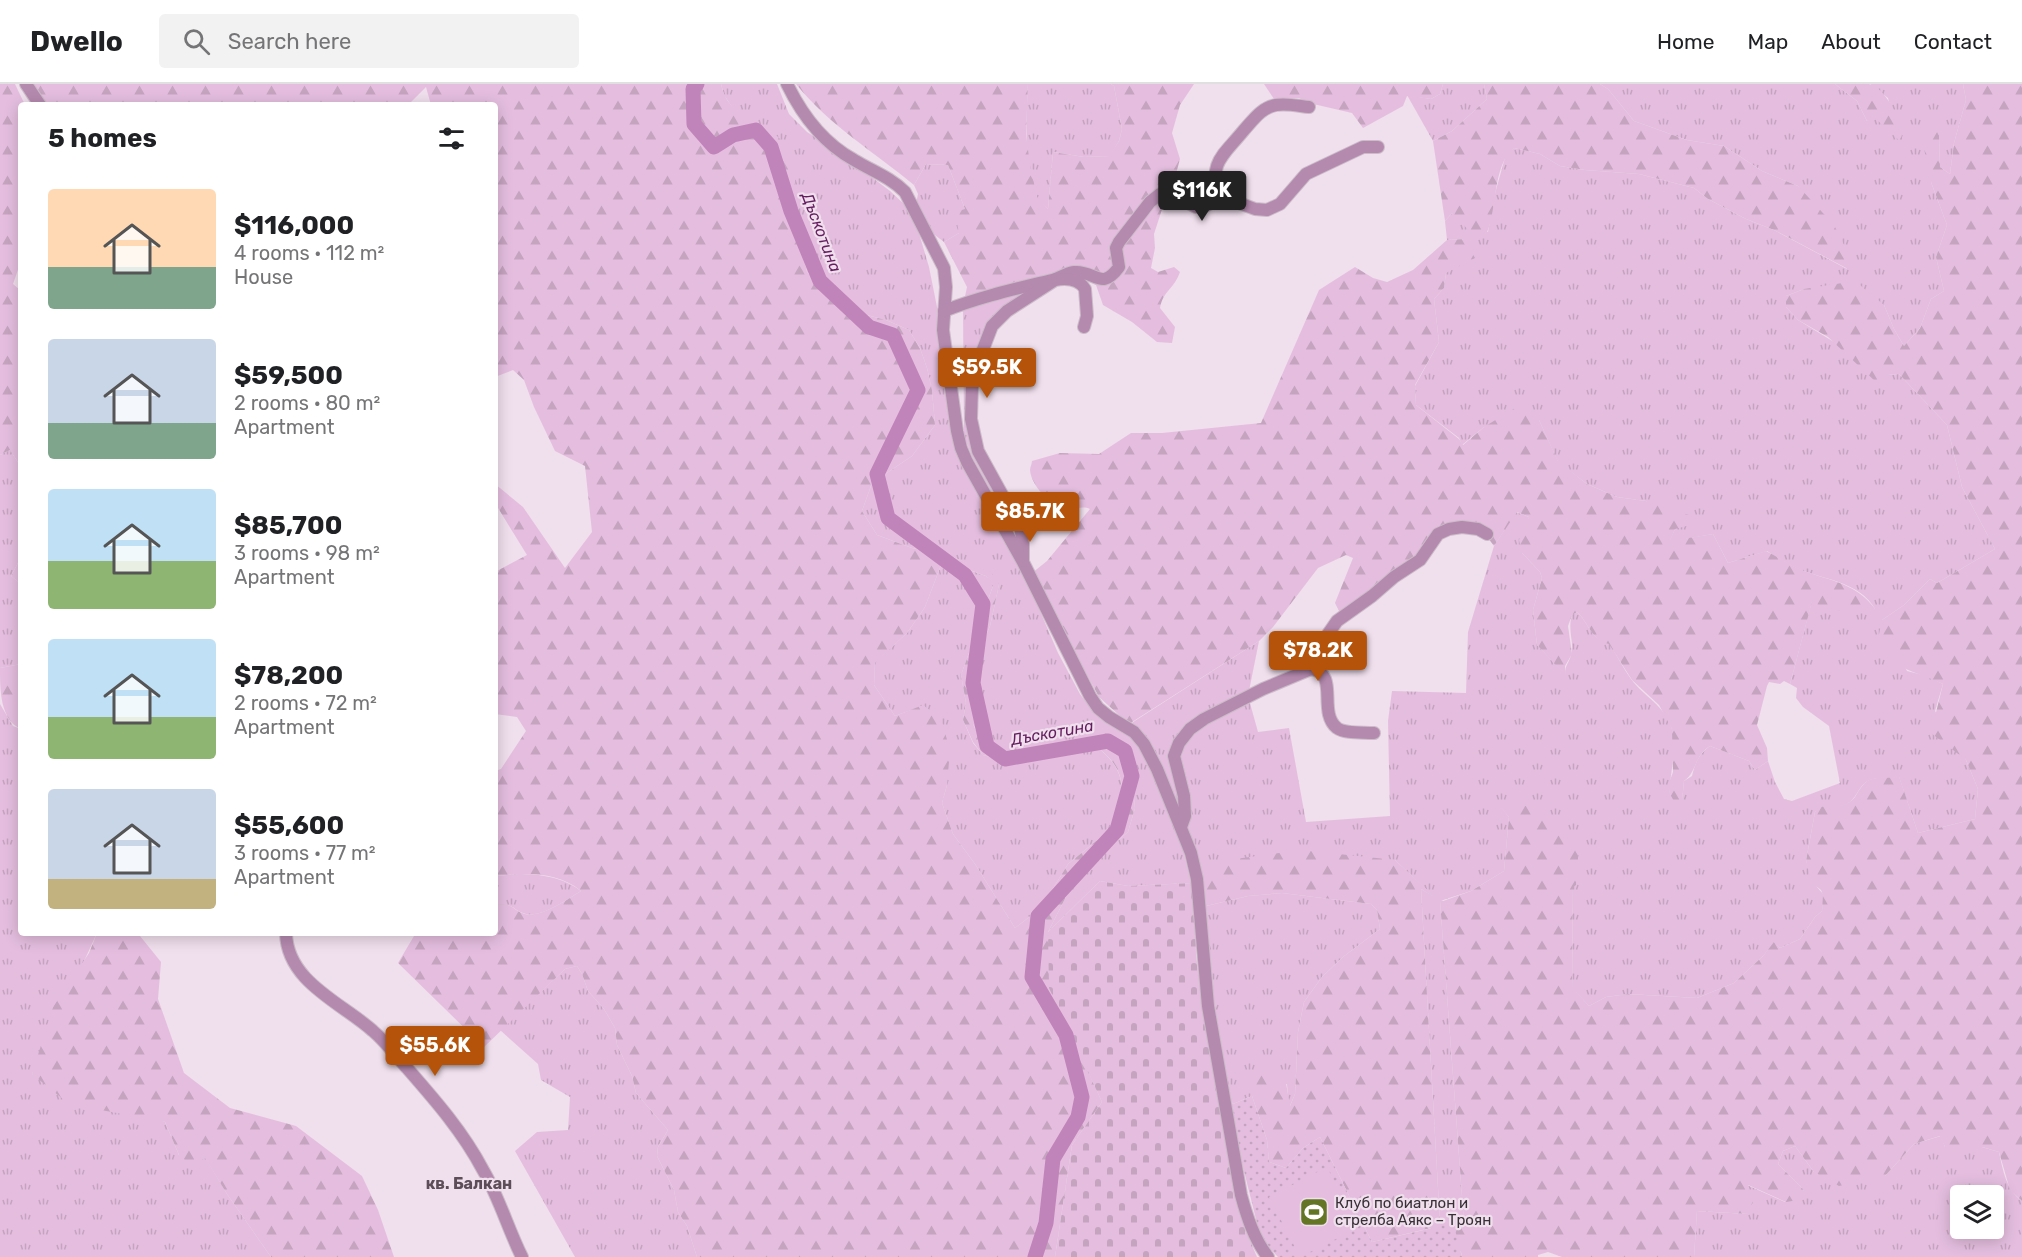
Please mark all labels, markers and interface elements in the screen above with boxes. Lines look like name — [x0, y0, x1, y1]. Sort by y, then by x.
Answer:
search box — [159, 14, 579, 68]
text: Dwello — [30, 25, 123, 58]
icon: search — [180, 25, 213, 58]
text: Search here — [228, 28, 351, 55]
text: Home — [1657, 29, 1714, 54]
text: Map — [1747, 29, 1788, 54]
text: About — [1821, 29, 1881, 54]
text: Contact — [1914, 29, 1992, 54]
icon: filters — [435, 122, 468, 155]
text: 5 homes — [48, 123, 157, 154]
pin: $116K — [1160, 171, 1244, 222]
text: $116K — [1172, 178, 1232, 202]
water label: Дъскотина — [797, 188, 845, 275]
text: $116,000 — [234, 210, 354, 241]
icon: home — [96, 213, 168, 285]
text: 4 rooms · 112 m² — [234, 241, 384, 265]
text: House — [234, 265, 293, 289]
pin: $59.5K — [938, 348, 1036, 399]
text: $59.5K — [952, 355, 1022, 379]
text: $59,500 — [234, 360, 343, 391]
icon: home — [96, 363, 168, 435]
text: 2 rooms · 80 m² — [234, 391, 380, 415]
text: Apartment — [234, 415, 335, 439]
pin: $85.7K — [981, 492, 1079, 543]
text: $85.7K — [995, 499, 1065, 523]
text: $85,700 — [234, 510, 342, 541]
icon: home — [96, 513, 168, 585]
text: 3 rooms · 98 m² — [234, 541, 380, 565]
text: Apartment — [234, 565, 335, 589]
pin: $78.2K — [1269, 631, 1367, 682]
text: $78.2K — [1283, 638, 1353, 662]
text: $78,200 — [234, 660, 343, 691]
icon: home — [96, 663, 168, 735]
text: 2 rooms · 72 m² — [234, 691, 377, 715]
text: Apartment — [234, 715, 335, 739]
water label: Дъскотина — [1007, 716, 1095, 749]
text: $55,600 — [234, 810, 344, 841]
icon: home — [96, 813, 168, 885]
text: 3 rooms · 77 m² — [234, 841, 376, 865]
text: Apartment — [234, 865, 335, 889]
pin: $55.6K — [386, 1026, 484, 1077]
text: $55.6K — [400, 1033, 470, 1057]
district label: кв. Балкан — [426, 1174, 512, 1193]
map controls — [1950, 1185, 2004, 1239]
button: layers — [1950, 1185, 2004, 1239]
place label: Клуб по биатлон и стрелба Аякс – Троян — [1335, 1194, 1491, 1229]
sports icon: Клуб по биатлон и стрелба Аякс – Троян — [1298, 1196, 1330, 1228]

